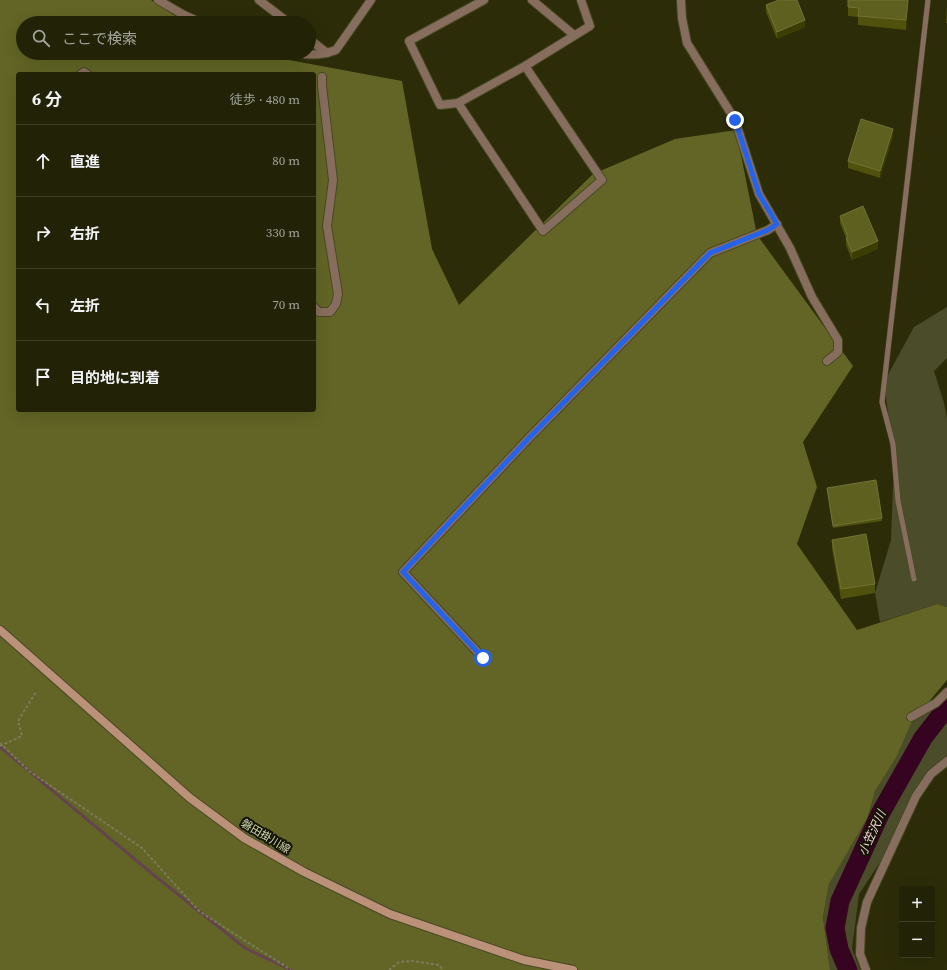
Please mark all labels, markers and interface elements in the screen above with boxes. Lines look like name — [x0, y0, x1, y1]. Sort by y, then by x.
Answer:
search box — [16, 16, 316, 60]
icon: search — [30, 27, 52, 49]
text: ここで検索 — [62, 28, 137, 49]
text: 6 分 — [32, 87, 62, 111]
text: 徒歩 · 480 m — [230, 91, 300, 108]
route end — [726, 111, 744, 129]
icon: ahead — [32, 150, 54, 172]
text: 直進 — [70, 151, 100, 172]
text: 80 m — [272, 152, 300, 169]
icon: right — [32, 222, 54, 244]
text: 右折 — [70, 223, 100, 244]
text: 330 m — [266, 224, 300, 241]
icon: left — [32, 294, 54, 316]
text: 左折 — [70, 295, 100, 316]
text: 70 m — [272, 296, 300, 313]
icon: arrive — [32, 366, 54, 388]
text: 目的地に到着 — [70, 367, 160, 388]
route start — [474, 649, 492, 667]
water label: 小笠沢川 — [855, 806, 890, 858]
street label: 磐田掛川線 — [238, 816, 293, 857]
map controls — [899, 886, 935, 958]
button: + — [899, 886, 935, 922]
button: − — [899, 922, 935, 958]

